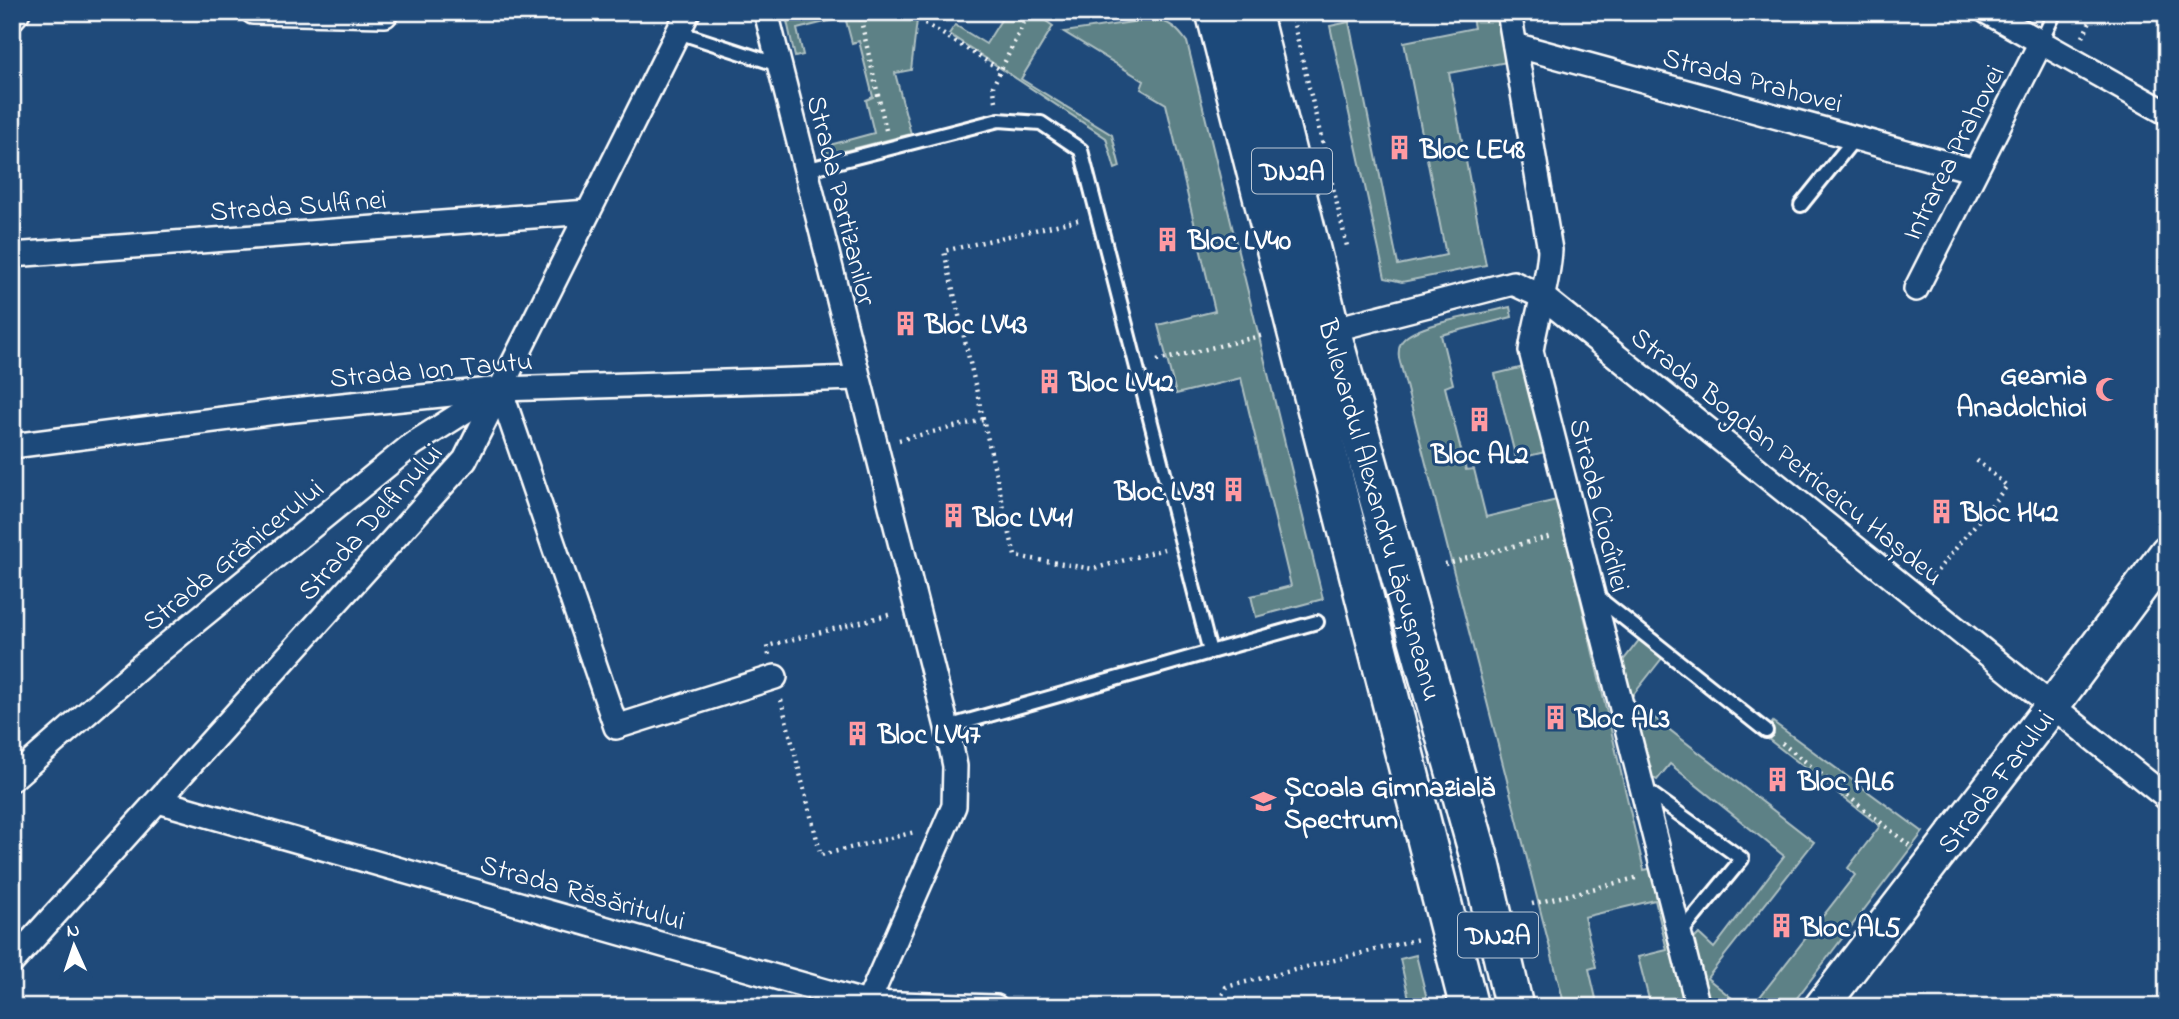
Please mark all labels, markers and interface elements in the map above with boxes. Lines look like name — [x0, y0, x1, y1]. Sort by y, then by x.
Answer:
street label: Strada Prahovei — [1658, 39, 1846, 126]
street label: Intrarea Prahovei — [1893, 59, 2017, 249]
street label: Strada Partizanilor — [794, 91, 886, 311]
place label: Bloc LE48 — [1418, 131, 1526, 172]
building icon: Bloc LE48 — [1386, 134, 1414, 162]
road number: DN2A — [1252, 148, 1332, 194]
street label: Strada Sulfinei — [208, 181, 388, 234]
place label: Bloc LV40 — [1186, 222, 1291, 263]
building icon: Bloc LV40 — [1154, 225, 1182, 253]
place label: Bloc LV43 — [923, 306, 1027, 347]
building icon: Bloc LV43 — [891, 309, 919, 337]
street label: Bulevardul Alexandru Lăpușneanu — [1305, 314, 1451, 706]
street label: Strada Bogdan Petriceicu Hașdeu — [1621, 318, 1951, 597]
street label: Strada Ion Tautu — [328, 342, 534, 401]
place label: Geamia Anadolchioi — [1956, 357, 2087, 430]
place label: Bloc LV42 — [1067, 364, 1174, 405]
building icon: Bloc LV42 — [1035, 367, 1063, 395]
mosque icon: Geamia Anadolchioi — [2093, 376, 2121, 404]
building icon: Bloc AL2 — [1466, 405, 1494, 433]
street label: Strada Ciocîrliei — [1556, 415, 1639, 597]
street label: Strada Delfinului — [289, 435, 454, 611]
place label: Bloc AL2 — [1429, 436, 1529, 477]
street label: Strada Grănicerului — [134, 470, 334, 643]
place label: Bloc LV39 — [1113, 473, 1215, 514]
building icon: Bloc LV39 — [1220, 476, 1248, 504]
place label: Bloc H42 — [1959, 494, 2059, 535]
building icon: Bloc H42 — [1927, 497, 1955, 525]
place label: Bloc LV41 — [971, 499, 1073, 540]
building icon: Bloc LV41 — [939, 502, 967, 530]
place label: Bloc AL3 — [1573, 700, 1670, 741]
street label: Strada Farului — [1929, 702, 2066, 864]
building icon: Bloc AL3 — [1541, 703, 1569, 731]
place label: Bloc LV47 — [876, 716, 981, 757]
building icon: Bloc LV47 — [844, 719, 872, 747]
place label: Bloc AL6 — [1796, 763, 1894, 804]
building icon: Bloc AL6 — [1764, 766, 1792, 794]
place label: Școala Gimnazială Spectrum — [1284, 769, 1496, 842]
school or university icon: Școala Gimnazială Spectrum — [1250, 788, 1278, 816]
street label: Strada Răsăritului — [475, 845, 690, 943]
place label: Bloc AL5 — [1799, 909, 1901, 950]
north arrow — [38, 911, 108, 981]
road number: DN2A — [1458, 912, 1538, 958]
building icon: Bloc AL5 — [1767, 912, 1795, 940]
text: N — [66, 918, 81, 945]

